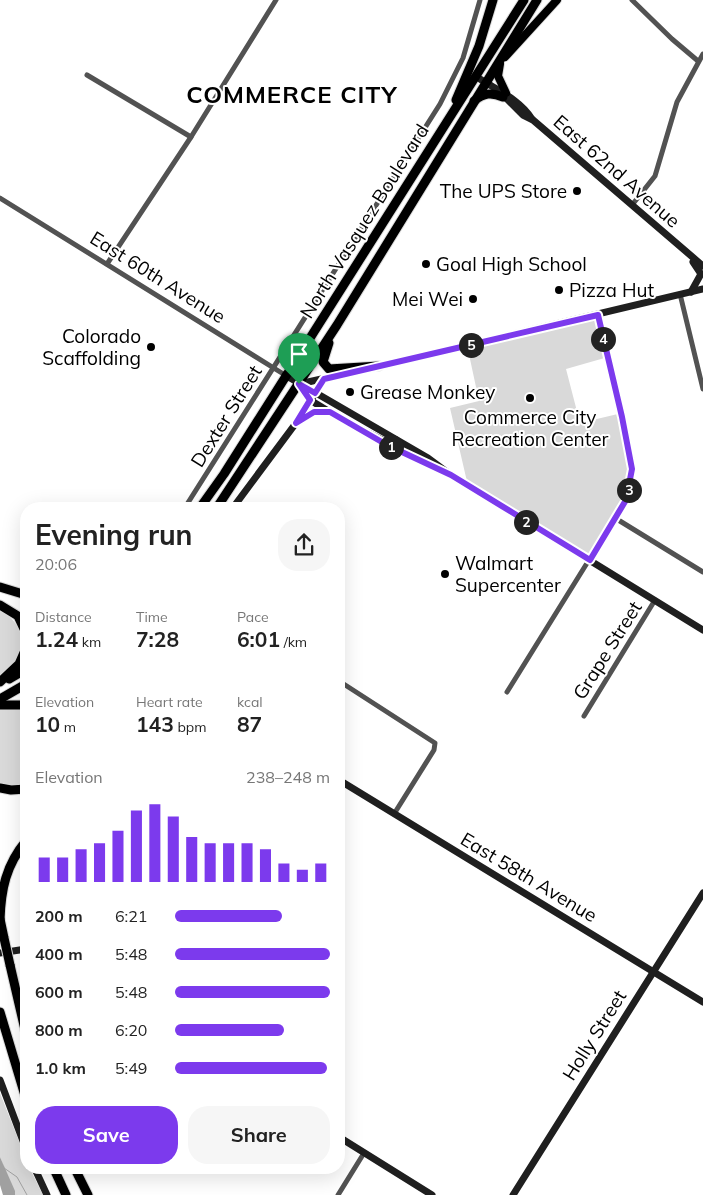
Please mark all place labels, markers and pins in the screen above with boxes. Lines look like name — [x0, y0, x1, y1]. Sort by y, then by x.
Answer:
place label: The UPS Store — [440, 179, 567, 203]
marker: The UPS Store — [571, 185, 583, 197]
place label: Goal High School — [436, 252, 587, 276]
marker: Goal High School — [420, 258, 432, 270]
place label: Pizza Hut — [569, 278, 654, 302]
marker: Pizza Hut — [553, 284, 565, 296]
place label: Mei Wei — [392, 287, 463, 311]
marker: Mei Wei — [467, 293, 479, 305]
place label: Colorado Scaffolding — [42, 324, 141, 370]
pin: 4 — [590, 326, 616, 352]
pin: 5 — [458, 332, 484, 358]
pin — [278, 333, 320, 384]
marker: Colorado Scaffolding — [145, 341, 157, 353]
place label: Grease Monkey — [360, 380, 495, 404]
marker: Grease Monkey — [344, 386, 356, 398]
marker: Commerce City Recreation Center — [524, 392, 536, 404]
place label: Commerce City Recreation Center — [452, 405, 609, 451]
pin: 1 — [378, 434, 404, 460]
pin: 3 — [616, 478, 642, 502]
pin: 2 — [514, 510, 538, 534]
place label: Walmart Supercenter — [455, 551, 561, 597]
marker: Walmart Supercenter — [439, 568, 451, 580]

